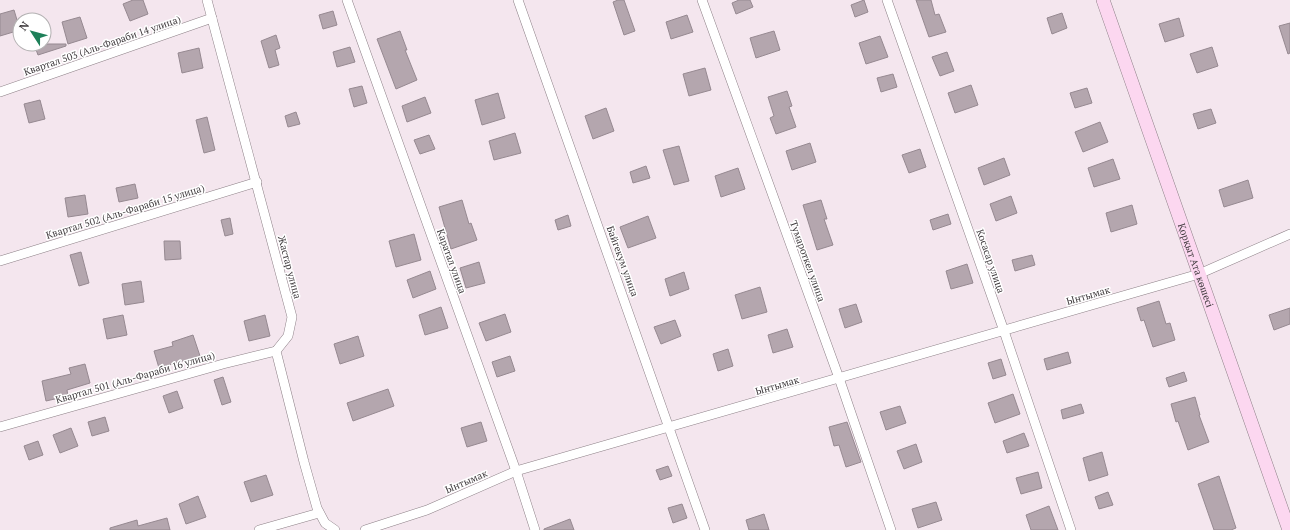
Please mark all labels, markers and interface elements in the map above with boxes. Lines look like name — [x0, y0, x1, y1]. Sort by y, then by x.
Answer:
north arrow — [12, 12, 52, 52]
street label: Квартал 503 (Аль-Фараби 14 улица) — [22, 12, 182, 79]
text: N — [16, 18, 32, 34]
street label: Квартал 502 (Аль-Фараби 15 улица) — [44, 181, 206, 242]
street label: Тумароткел улица — [787, 219, 828, 303]
street label: Қорқыт Ата көшесі — [1175, 221, 1216, 309]
street label: Байгекум улица — [604, 224, 641, 298]
street label: Каратал улица — [434, 227, 469, 295]
street label: Косасар улица — [974, 228, 1008, 295]
street label: Жастар улица — [275, 234, 304, 300]
street label: Ынтымак — [1065, 283, 1112, 308]
street label: Квартал 501 (Аль-Фараби 16 улица) — [54, 348, 216, 407]
street label: Ынтымак — [754, 373, 801, 398]
street label: Ынтымак — [443, 466, 490, 496]

